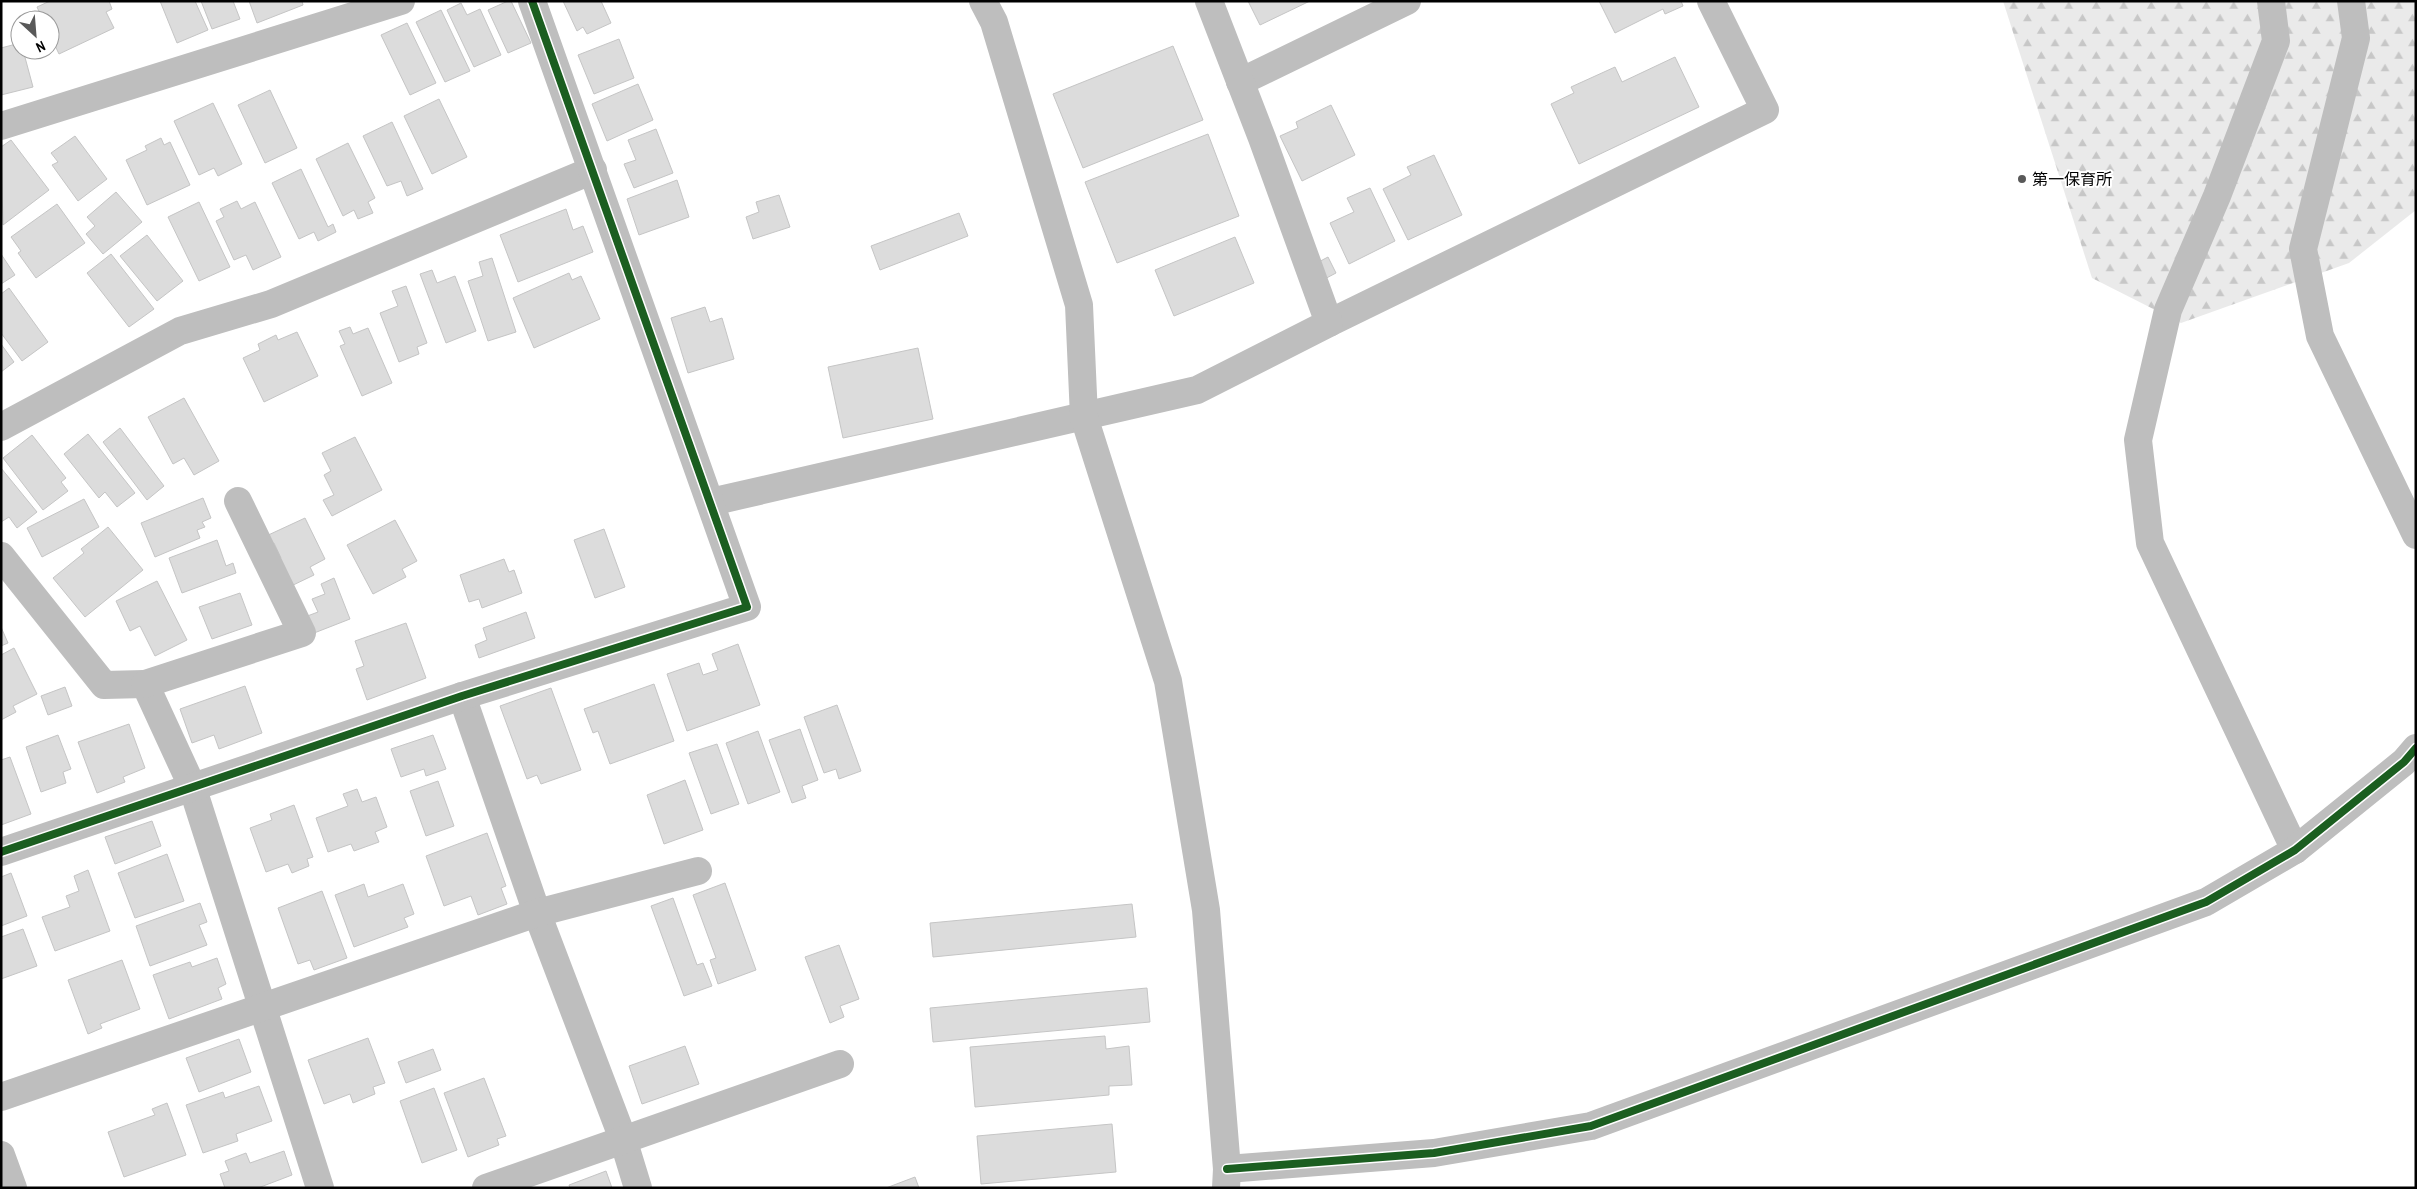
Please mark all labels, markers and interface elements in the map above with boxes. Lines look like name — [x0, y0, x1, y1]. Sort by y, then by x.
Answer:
north arrow — [10, 10, 60, 60]
text: N — [33, 37, 48, 57]
place label: 第一保育所 — [2032, 168, 2112, 190]
marker: 第一保育所 — [2016, 173, 2028, 185]

